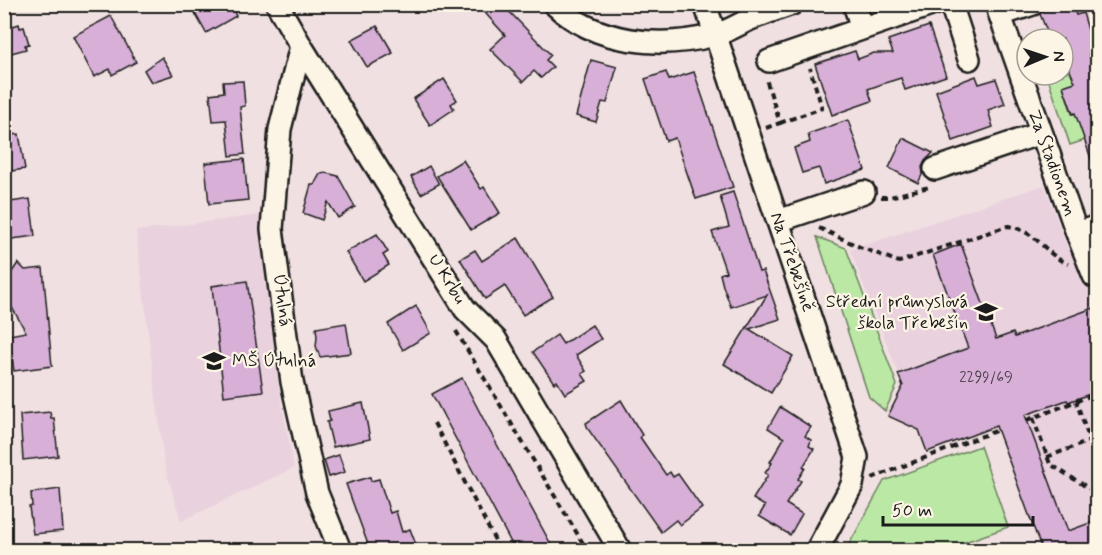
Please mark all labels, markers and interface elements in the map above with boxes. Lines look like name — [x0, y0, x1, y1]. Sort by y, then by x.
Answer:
north arrow — [1015, 27, 1075, 87]
text: N — [1048, 51, 1069, 62]
street label: Za Stadionem — [1022, 106, 1082, 220]
street label: Na Třebešíně — [764, 209, 820, 315]
street label: U Krbu — [422, 250, 472, 308]
street label: Útulná — [267, 272, 297, 328]
place label: Střední průmyslová škola Třebešín — [826, 290, 968, 335]
school or university icon: Střední průmyslová škola Třebešín — [973, 299, 999, 325]
school or university icon: MŠ Útulná — [201, 348, 227, 374]
place label: MŠ Útulná — [232, 349, 316, 373]
house number: 2299/69 — [959, 368, 1013, 388]
scale bar — [883, 489, 1033, 527]
text: 50 m — [892, 499, 932, 523]

